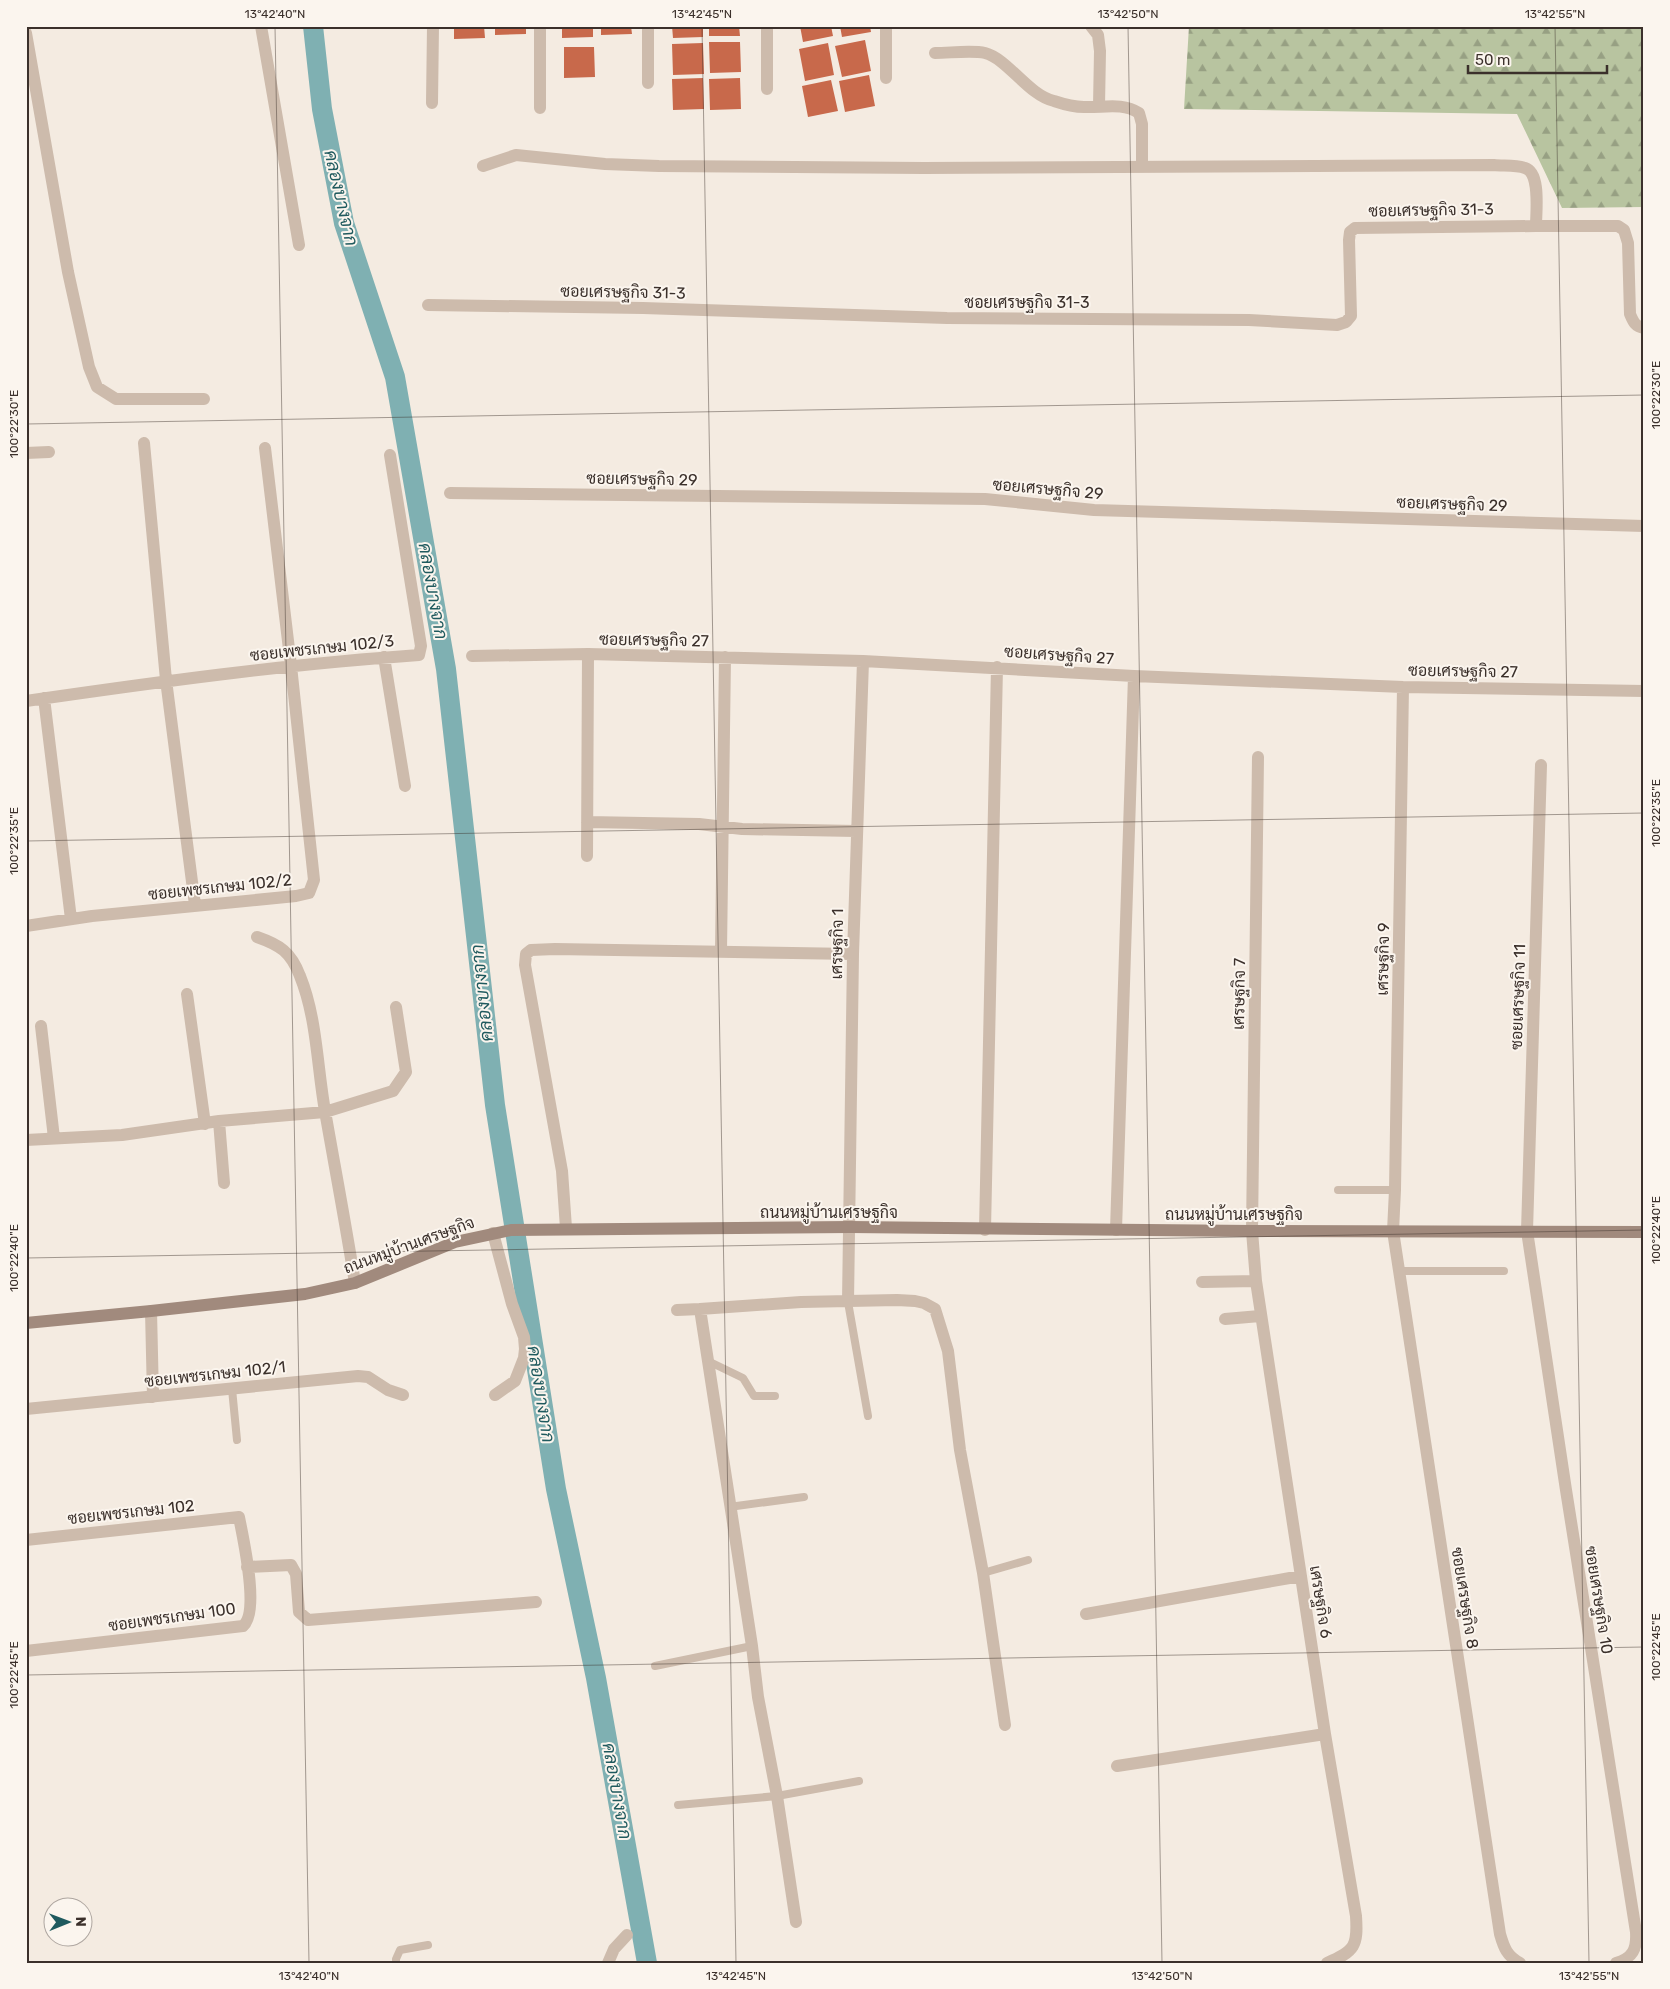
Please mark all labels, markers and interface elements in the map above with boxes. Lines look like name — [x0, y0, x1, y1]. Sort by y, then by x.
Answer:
text: 13°42'40"N — [245, 7, 305, 21]
text: 13°42'45"N — [672, 7, 732, 21]
text: 13°42'50"N — [1097, 7, 1159, 21]
text: 13°42'55"N — [1525, 7, 1585, 21]
scale bar — [1468, 42, 1606, 74]
text: 50 m — [1475, 51, 1510, 69]
water label: คลองบางจาก — [319, 148, 363, 248]
street label: ซอยเศรษฐกิจ 31-3 — [1368, 199, 1494, 222]
street label: ซอยเศรษฐกิจ 31-3 — [560, 281, 686, 304]
street label: ซอยเศรษฐกิจ 31-3 — [964, 293, 1090, 313]
text: 100°22'30"E — [1649, 361, 1663, 429]
text: 100°22'30"E — [7, 390, 21, 458]
street label: ซอยเศรษฐกิจ 29 — [586, 469, 698, 490]
street label: ซอยเศรษฐกิจ 29 — [992, 475, 1104, 504]
street label: ซอยเศรษฐกิจ 29 — [1396, 493, 1508, 516]
water label: คลองบางจาก — [414, 541, 452, 641]
street label: ซอยเศรษฐกิจ 27 — [599, 630, 709, 651]
street label: ซอยเพชรเกษม 102/3 — [249, 631, 395, 665]
street label: ซอยเศรษฐกิจ 27 — [1003, 642, 1114, 669]
street label: ซอยเศรษฐกิจ 27 — [1408, 661, 1518, 682]
text: 100°22'35"E — [1649, 779, 1663, 847]
text: 100°22'35"E — [7, 807, 21, 875]
street label: ซอยเพชรเกษม 102/2 — [147, 870, 293, 904]
street label: เศรษฐกิจ 1 — [827, 908, 848, 980]
street label: เศรษฐกิจ 9 — [1373, 922, 1394, 996]
water label: คลองบางจาก — [466, 943, 498, 1043]
street label: ซอยเศรษฐกิจ 11 — [1507, 944, 1530, 1050]
street label: เศรษฐกิจ 7 — [1229, 958, 1250, 1030]
text: 100°22'40"E — [1649, 1196, 1663, 1264]
street label: ถนนหมู่บ้านเศรษฐกิจ — [760, 1202, 898, 1224]
street label: ถนนหมู่บ้านเศรษฐกิจ — [1165, 1204, 1303, 1226]
street label: ถนนหมู่บ้านเศรษฐกิจ — [341, 1212, 478, 1279]
text: 100°22'40"E — [7, 1224, 21, 1292]
water label: คลองบางจาก — [522, 1344, 560, 1444]
street label: ซอยเพชรเกษม 102/1 — [143, 1357, 287, 1391]
street label: ซอยเพชรเกษม 102 — [67, 1496, 195, 1528]
street label: ซอยเศรษฐกิจ 10 — [1580, 1545, 1617, 1656]
street label: ซอยเศรษฐกิจ 8 — [1447, 1546, 1482, 1650]
street label: เศรษฐกิจ 6 — [1305, 1564, 1336, 1640]
street label: ซอยเพชรเกษม 100 — [107, 1599, 237, 1635]
text: 100°22'45"E — [1649, 1613, 1663, 1681]
text: 100°22'45"E — [7, 1641, 21, 1709]
water label: คลองบางจาก — [598, 1741, 636, 1841]
north arrow — [42, 1896, 92, 1946]
text: N — [72, 1917, 89, 1927]
text: 13°42'40"N — [279, 1969, 339, 1983]
text: 13°42'45"N — [706, 1969, 766, 1983]
text: 13°42'50"N — [1131, 1969, 1193, 1983]
text: 13°42'55"N — [1559, 1969, 1619, 1983]

